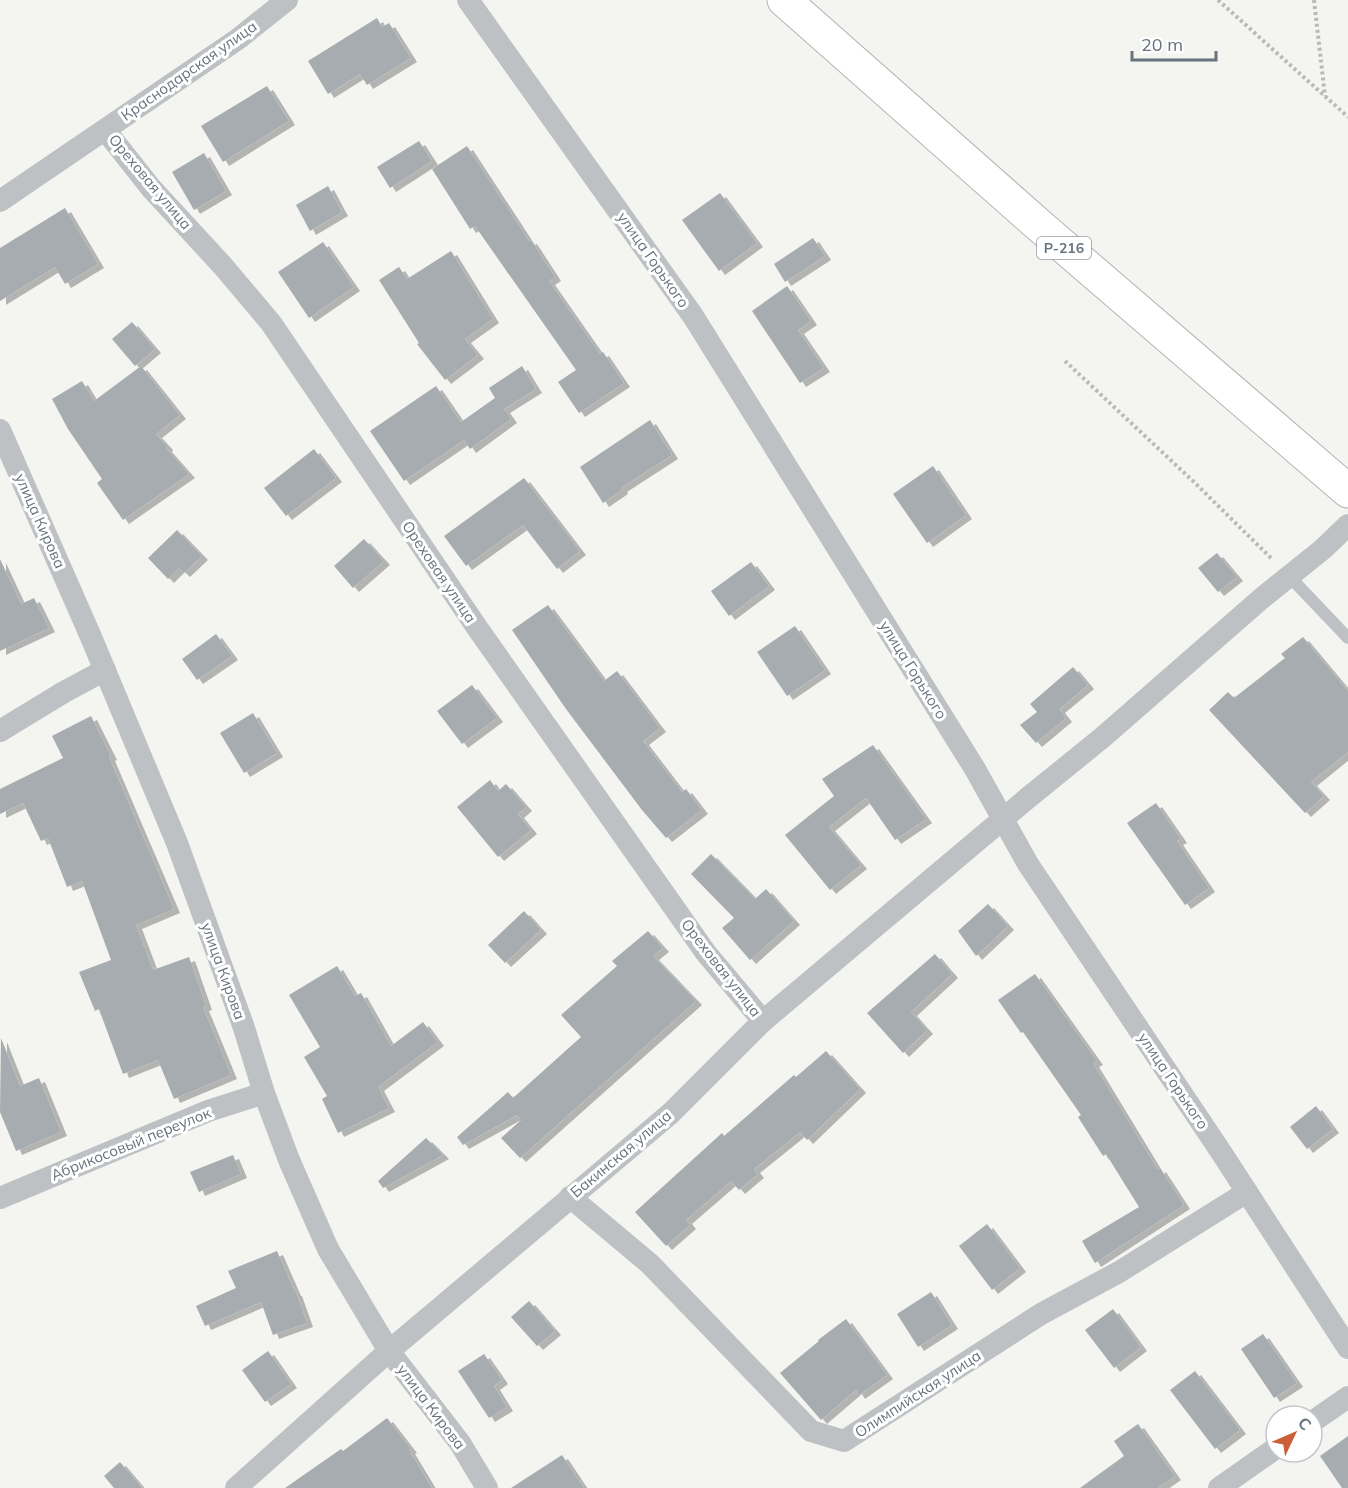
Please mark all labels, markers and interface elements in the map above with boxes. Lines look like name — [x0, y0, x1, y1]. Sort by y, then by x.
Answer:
street label: Краснодарская улица — [117, 16, 260, 125]
scale bar — [1132, 24, 1216, 62]
text: 20 m — [1141, 33, 1183, 56]
street label: Ореховая улица — [105, 130, 196, 233]
street label: улица Горького — [613, 208, 693, 311]
road number: Р-216 — [1037, 237, 1091, 259]
street label: улица Кирова — [11, 470, 70, 571]
street label: Ореховая улица — [398, 517, 481, 626]
street label: улица Горького — [876, 617, 951, 722]
street label: Ореховая улица — [677, 915, 766, 1020]
street label: улица Кирова — [197, 920, 250, 1022]
street label: улица Горького — [1134, 1029, 1213, 1133]
street label: Абрикосовый переулок — [48, 1102, 214, 1184]
street label: Бакинская улица — [566, 1106, 675, 1201]
street label: Олимпийская улица — [851, 1346, 984, 1441]
street label: улица Кирова — [393, 1360, 470, 1453]
north arrow — [1264, 1404, 1324, 1464]
text: С — [1294, 1413, 1316, 1434]

